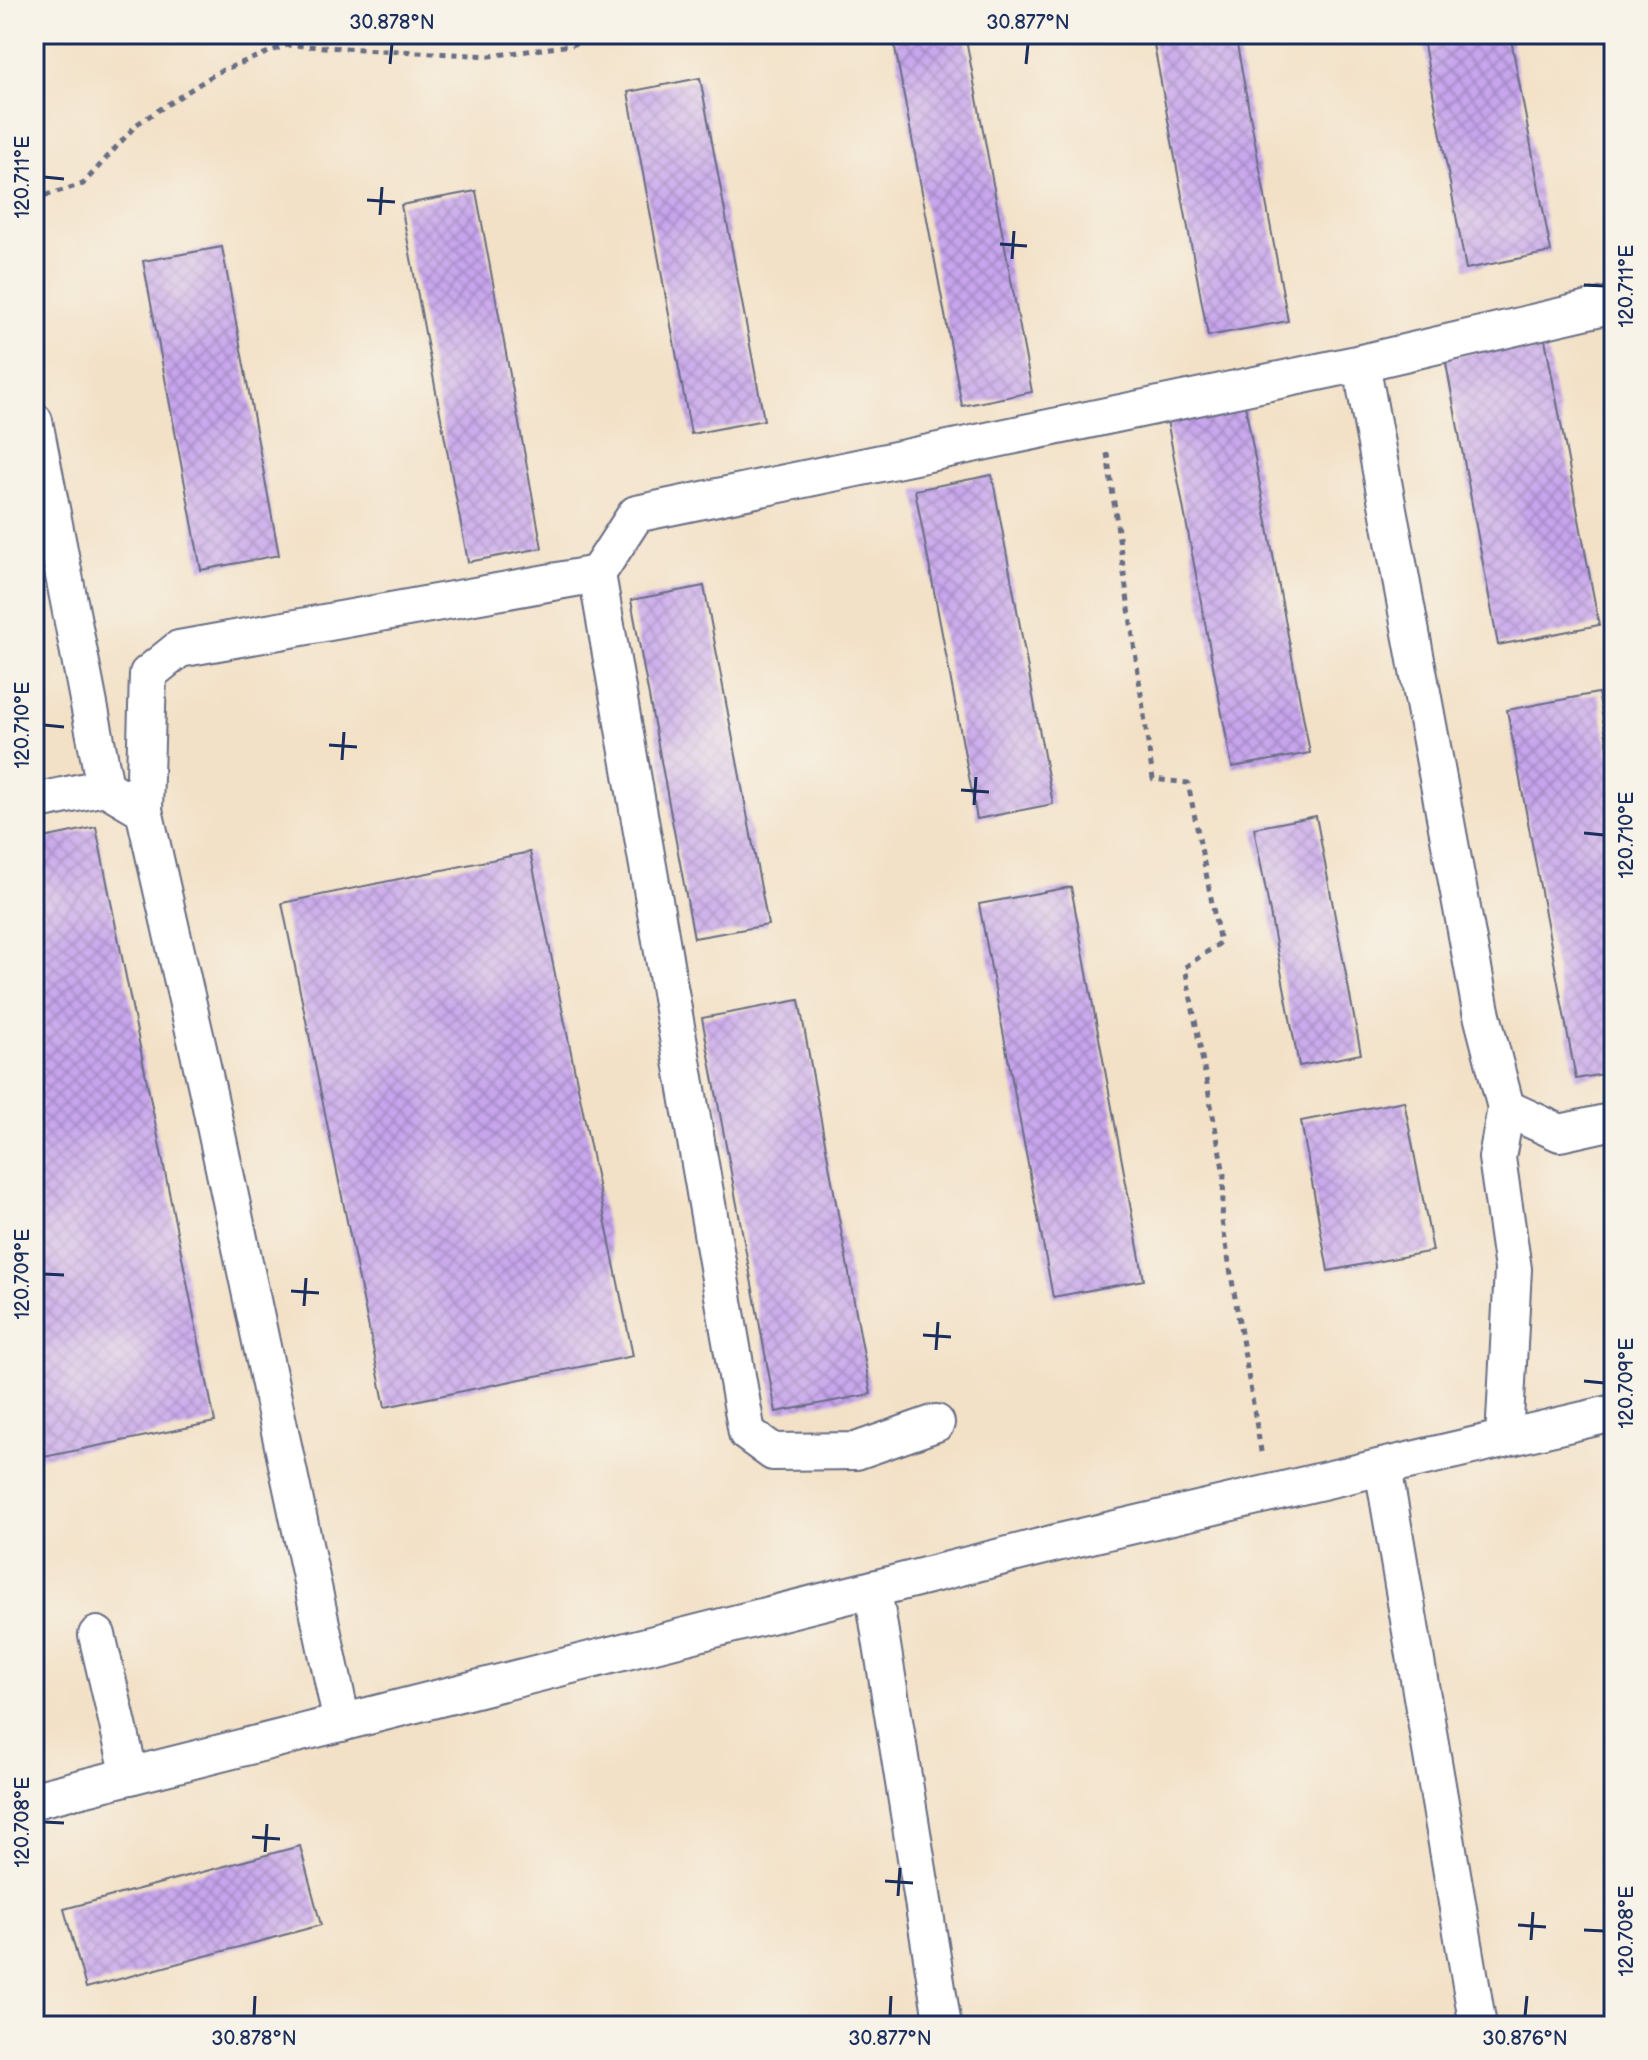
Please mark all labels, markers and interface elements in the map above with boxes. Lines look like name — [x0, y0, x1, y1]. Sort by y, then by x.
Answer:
text: 30.878°N — [349, 11, 435, 35]
text: 30.877°N — [986, 11, 1070, 35]
text: 120.711°E — [11, 136, 35, 218]
text: 120.711°E — [1615, 245, 1639, 327]
text: 120.710°E — [11, 682, 35, 768]
text: 120.710°E — [1615, 792, 1639, 878]
text: 120.709°E — [11, 1229, 35, 1319]
text: 120.709°E — [1615, 1338, 1639, 1428]
text: 120.708°E — [11, 1777, 35, 1867]
text: 120.708°E — [1615, 1886, 1639, 1976]
text: 30.878°N — [211, 2027, 297, 2051]
text: 30.877°N — [848, 2027, 932, 2051]
text: 30.876°N — [1482, 2027, 1568, 2051]

